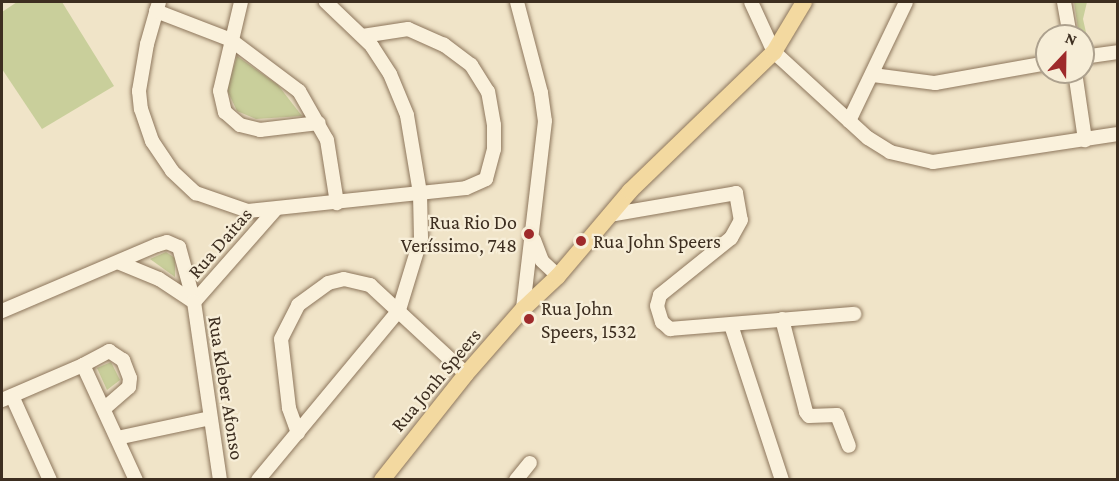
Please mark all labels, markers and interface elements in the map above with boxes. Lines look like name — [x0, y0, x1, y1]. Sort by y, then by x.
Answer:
north arrow — [1035, 24, 1095, 84]
text: N — [1063, 29, 1079, 49]
street label: Rua Daitas — [183, 203, 257, 283]
place label: Rua Rio Do Veríssimo, 748 — [401, 210, 517, 257]
marker: Rua Rio Do Veríssimo, 748 — [522, 227, 536, 241]
place label: Rua John Speers — [593, 229, 721, 253]
marker: Rua John Speers — [574, 234, 588, 248]
place label: Rua John Speers, 1532 — [541, 296, 636, 343]
marker: Rua John Speers, 1532 — [522, 312, 536, 326]
street label: Rua Kleber Afonso — [203, 314, 249, 462]
street label: Rua Jonh Speers — [386, 323, 486, 437]

